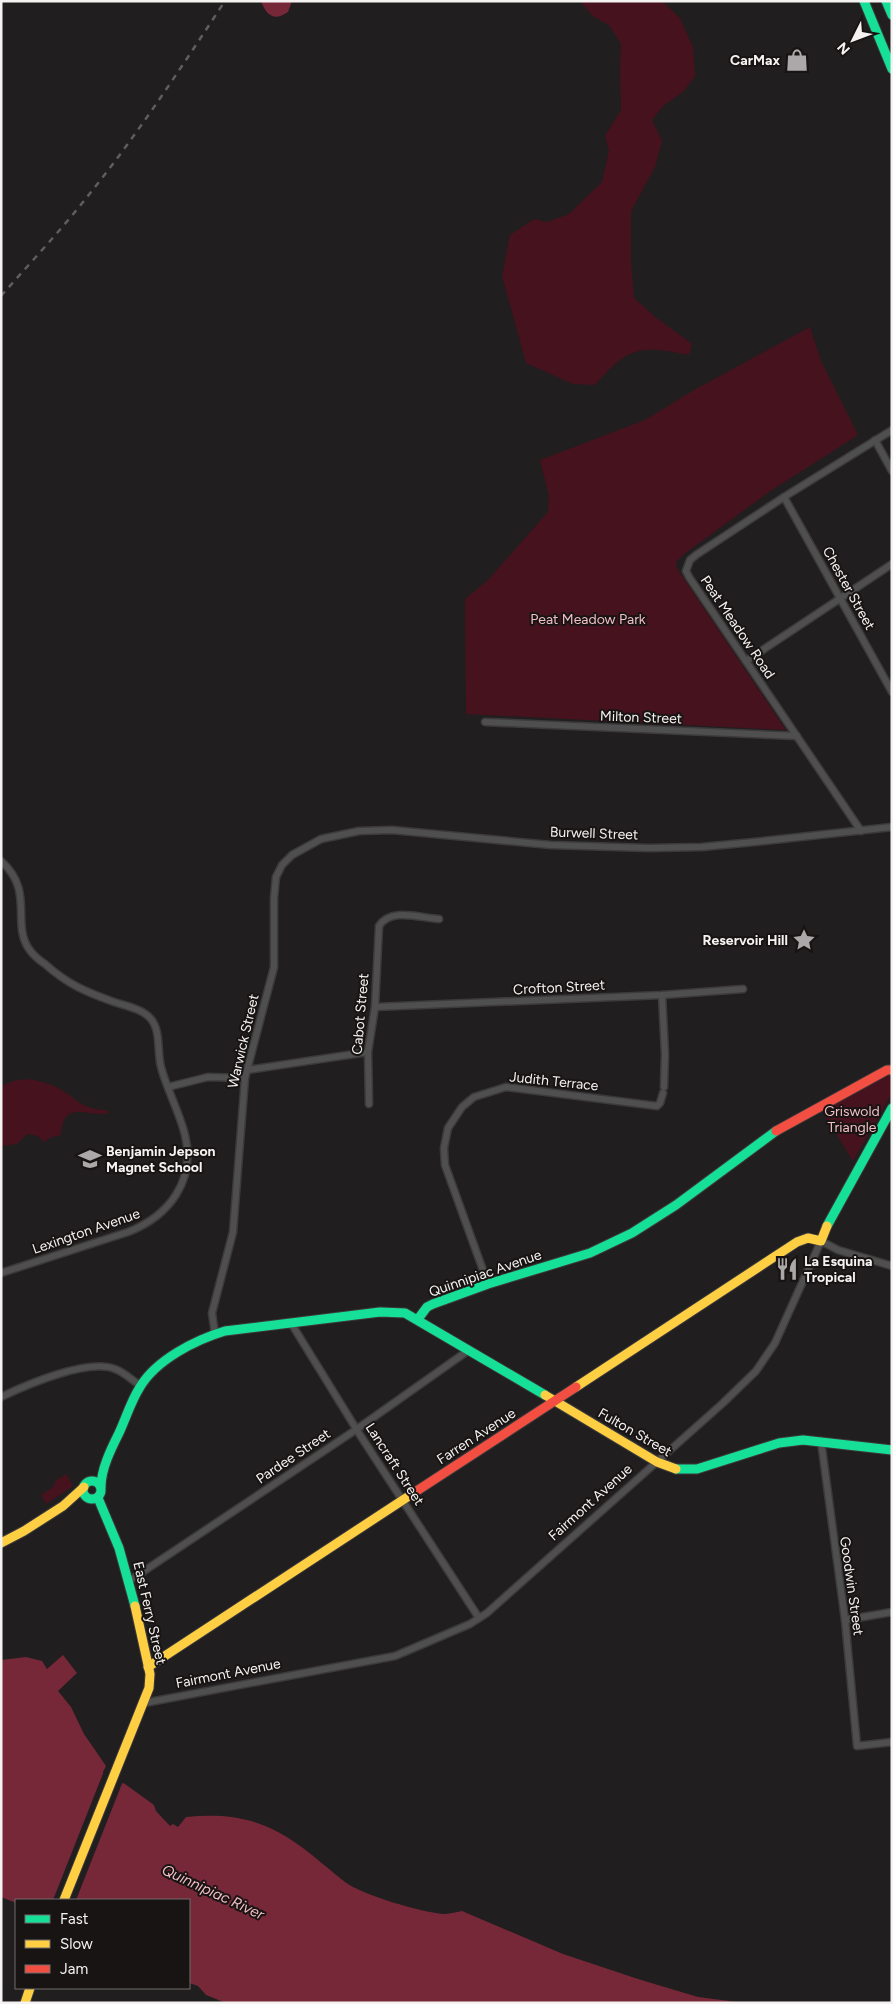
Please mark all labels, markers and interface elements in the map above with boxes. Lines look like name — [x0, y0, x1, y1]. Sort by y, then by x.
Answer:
north arrow — [828, 15, 878, 65]
text: N — [834, 39, 854, 58]
shop icon: CarMax — [784, 47, 810, 73]
place label: CarMax — [730, 52, 780, 69]
street label: Chester Street — [819, 544, 878, 633]
street label: Peat Meadow Road — [697, 572, 778, 682]
park label: Peat Meadow Park — [530, 611, 646, 628]
street label: Milton Street — [600, 708, 682, 727]
street label: Burwell Street — [550, 823, 638, 844]
place icon: Reservoir Hill — [791, 927, 817, 953]
place label: Reservoir Hill — [703, 932, 788, 949]
street label: Cabot Street — [348, 973, 373, 1055]
street label: Crofton Street — [513, 977, 605, 998]
street label: Warwick Street — [224, 992, 263, 1090]
street label: Judith Terrace — [509, 1068, 600, 1095]
park label: Griswold Triangle — [824, 1103, 880, 1136]
place label: Benjamin Jepson Magnet School — [106, 1143, 216, 1176]
school or university icon: Benjamin Jepson Magnet School — [77, 1146, 103, 1172]
street label: Lexington Avenue — [30, 1205, 143, 1258]
street label: Quinnipiac Avenue — [427, 1246, 544, 1301]
place label: La Esquina Tropical — [804, 1253, 872, 1286]
restaurant icon: La Esquina Tropical — [774, 1256, 800, 1282]
street label: Farren Avenue — [434, 1404, 519, 1468]
street label: Fulton Street — [595, 1405, 675, 1460]
street label: Lancraft Street — [362, 1420, 428, 1509]
street label: Pardee Street — [253, 1425, 334, 1488]
street label: Fairmont Avenue — [545, 1460, 636, 1544]
street label: Goodwin Street — [836, 1535, 867, 1637]
street label: East Ferry Street — [129, 1560, 170, 1666]
street label: Fairmont Avenue — [174, 1655, 282, 1692]
water label: Quinnipiac River — [159, 1860, 268, 1924]
legend — [15, 1899, 190, 1989]
text: Fast — [60, 1910, 89, 1928]
text: Slow — [60, 1935, 93, 1953]
text: Jam — [60, 1960, 88, 1978]

